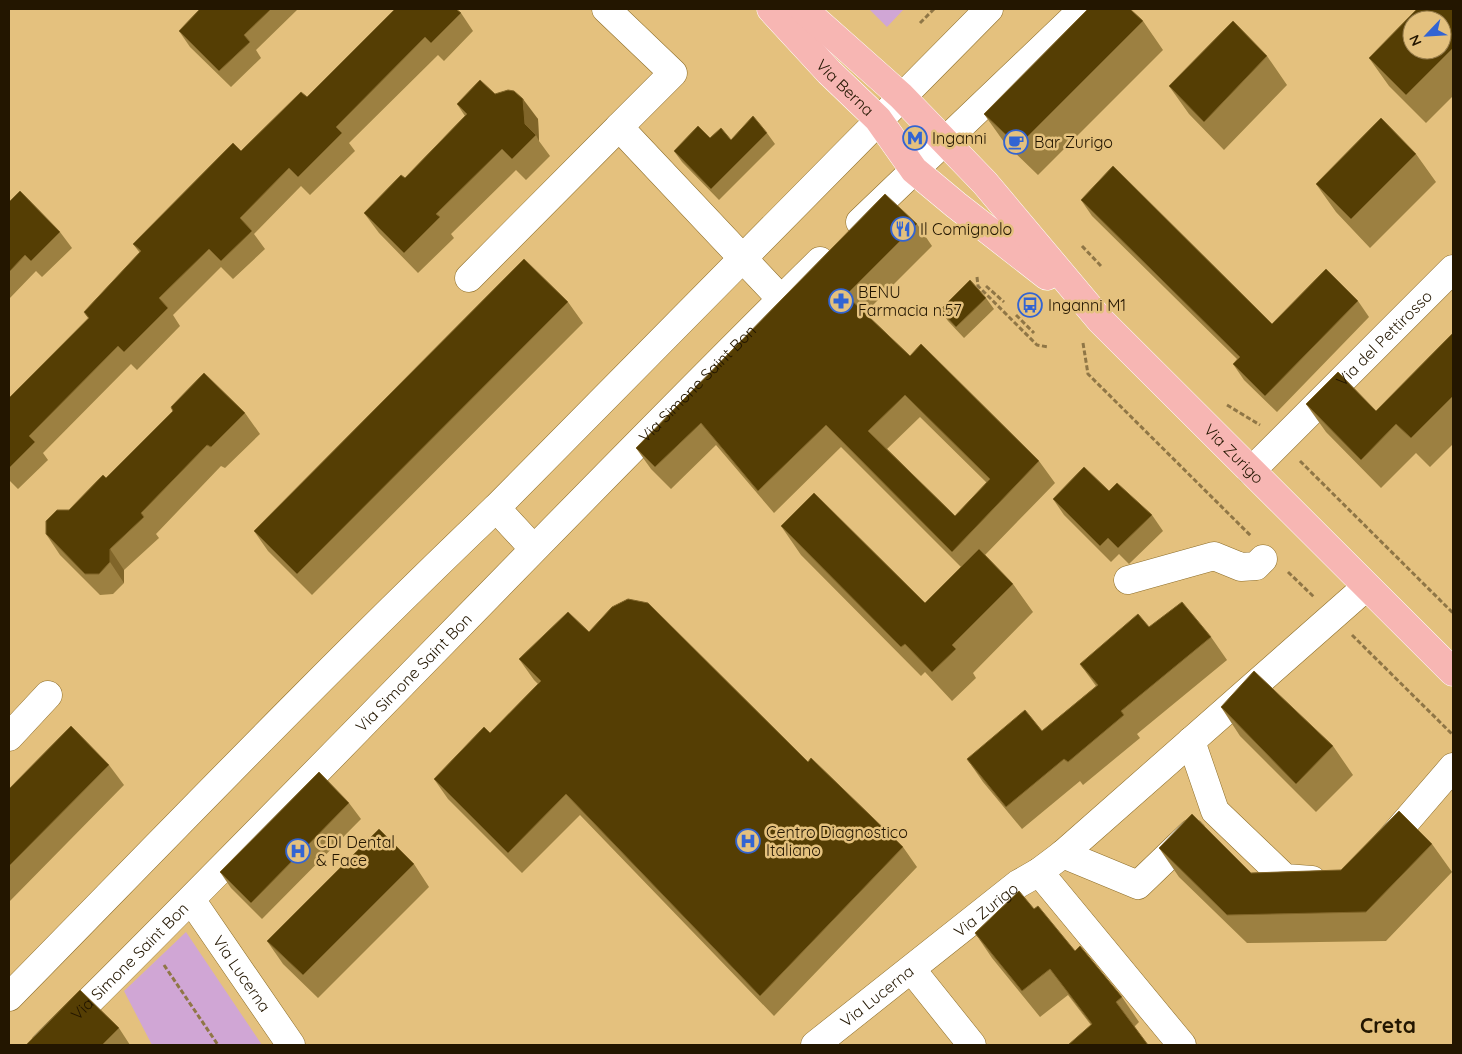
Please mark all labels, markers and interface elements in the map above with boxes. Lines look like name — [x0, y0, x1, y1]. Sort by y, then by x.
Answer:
north arrow — [1402, 10, 1452, 60]
text: N — [1405, 32, 1426, 49]
street label: Via Berna — [812, 55, 878, 120]
metro station icon: Inganni — [902, 125, 928, 151]
place label: Inganni — [932, 128, 987, 148]
cafe icon: Bar Zurigo — [1003, 129, 1029, 155]
place label: Bar Zurigo — [1034, 132, 1113, 152]
restaurant icon: Il Comignolo — [890, 216, 916, 242]
place label: Il Comignolo — [920, 219, 1012, 239]
place label: BENU Farmacia n.57 — [858, 282, 962, 320]
street label: Via del Pettirosso — [1332, 286, 1436, 390]
pharmacy icon: BENU Farmacia n.57 — [828, 288, 854, 314]
bus stop icon: Inganni M1 — [1017, 292, 1043, 318]
place label: Inganni M1 — [1048, 295, 1126, 315]
street label: Via Simone Saint Bon — [634, 320, 760, 447]
street label: Via Zurigo — [1200, 419, 1268, 488]
street label: Via Simone Saint Bon — [351, 609, 476, 736]
place label: Centro Diagnostico Italiano — [766, 822, 908, 860]
hospital icon: Centro Diagnostico Italiano — [735, 828, 761, 854]
place label: CDI Dental & Face — [316, 832, 395, 870]
hospital icon: CDI Dental & Face — [285, 838, 311, 864]
street label: Via Zurigo — [950, 878, 1022, 941]
street label: Via Simone Saint Bon — [66, 898, 192, 1024]
street label: Via Lucerna — [209, 931, 275, 1016]
street label: Via Lucerna — [836, 961, 918, 1031]
district label: Creta — [1360, 1012, 1416, 1038]

